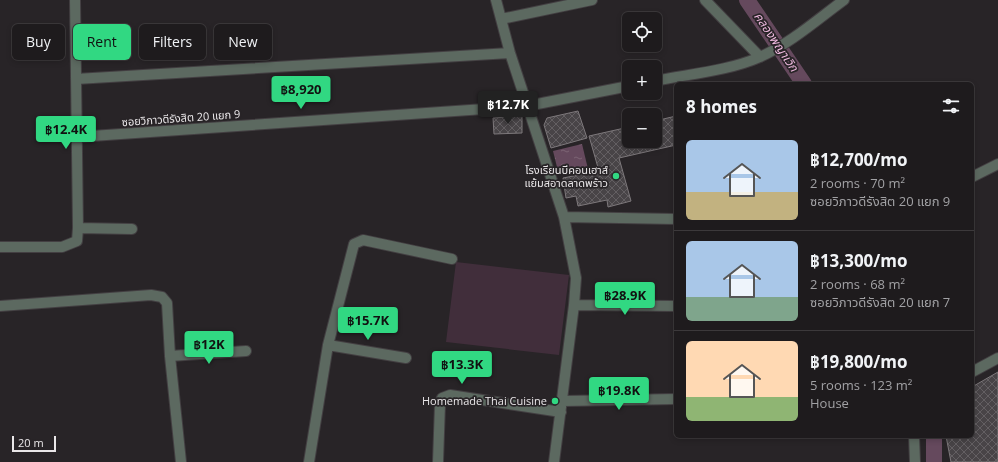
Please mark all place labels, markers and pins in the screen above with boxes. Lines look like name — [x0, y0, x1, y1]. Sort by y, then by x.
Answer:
pin: ฿8,920 — [268, 76, 334, 110]
pin: ฿12.7K — [475, 91, 541, 125]
pin: ฿12.4K — [33, 116, 99, 150]
place label: โรงเรียนบีคอนเฮาส์ แย้มสอาดลาดพร้าว — [525, 162, 608, 190]
marker: โรงเรียนบีคอนเฮาส์ แย้มสอาดลาดพร้าว — [611, 171, 621, 181]
pin: ฿28.9K — [592, 282, 658, 316]
pin: ฿15.7K — [335, 307, 401, 341]
pin: ฿12K — [185, 331, 233, 365]
pin: ฿13.3K — [429, 351, 495, 385]
pin: ฿19.8K — [586, 377, 652, 411]
place label: Homemade Thai Cuisine — [422, 393, 547, 408]
marker: Homemade Thai Cuisine — [550, 396, 560, 406]

